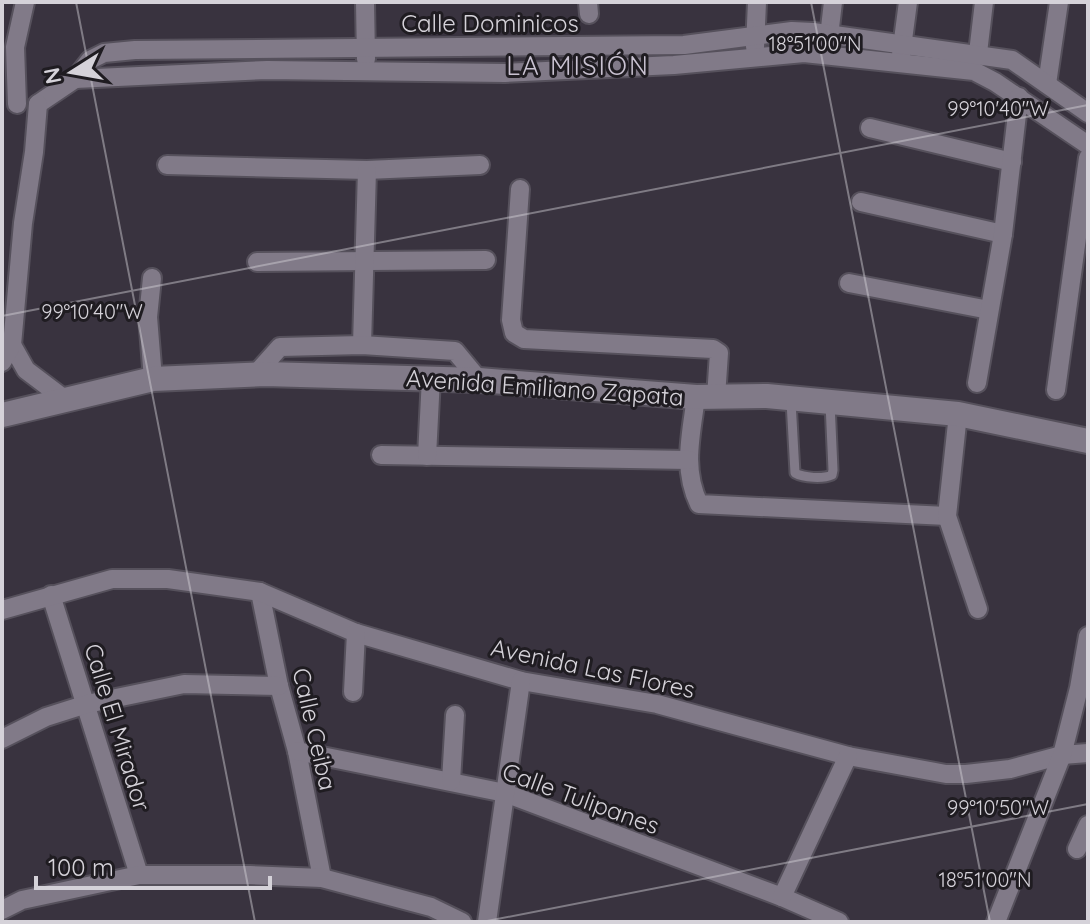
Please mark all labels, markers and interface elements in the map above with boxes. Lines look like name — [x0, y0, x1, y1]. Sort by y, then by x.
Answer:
street label: Calle Dominicos — [401, 8, 579, 38]
text: 18°51'00"N — [768, 31, 862, 56]
north arrow — [32, 32, 112, 112]
district label: LA MISIÓN — [506, 49, 650, 82]
text: N — [37, 65, 68, 86]
text: 99°10'40"W — [947, 96, 1049, 121]
text: 99°10'40"W — [41, 299, 143, 324]
street label: Avenida Emiliano Zapata — [405, 362, 685, 412]
street label: Avenida Las Flores — [488, 632, 698, 704]
street label: Calle El Mirador — [78, 640, 158, 814]
street label: Calle Ceiba — [286, 665, 344, 793]
street label: Calle Tulipanes — [498, 756, 664, 840]
text: 99°10'50"W — [947, 795, 1049, 820]
scale bar — [36, 840, 270, 890]
text: 100 m — [48, 852, 114, 882]
text: 18°51'00"N — [938, 867, 1032, 892]

